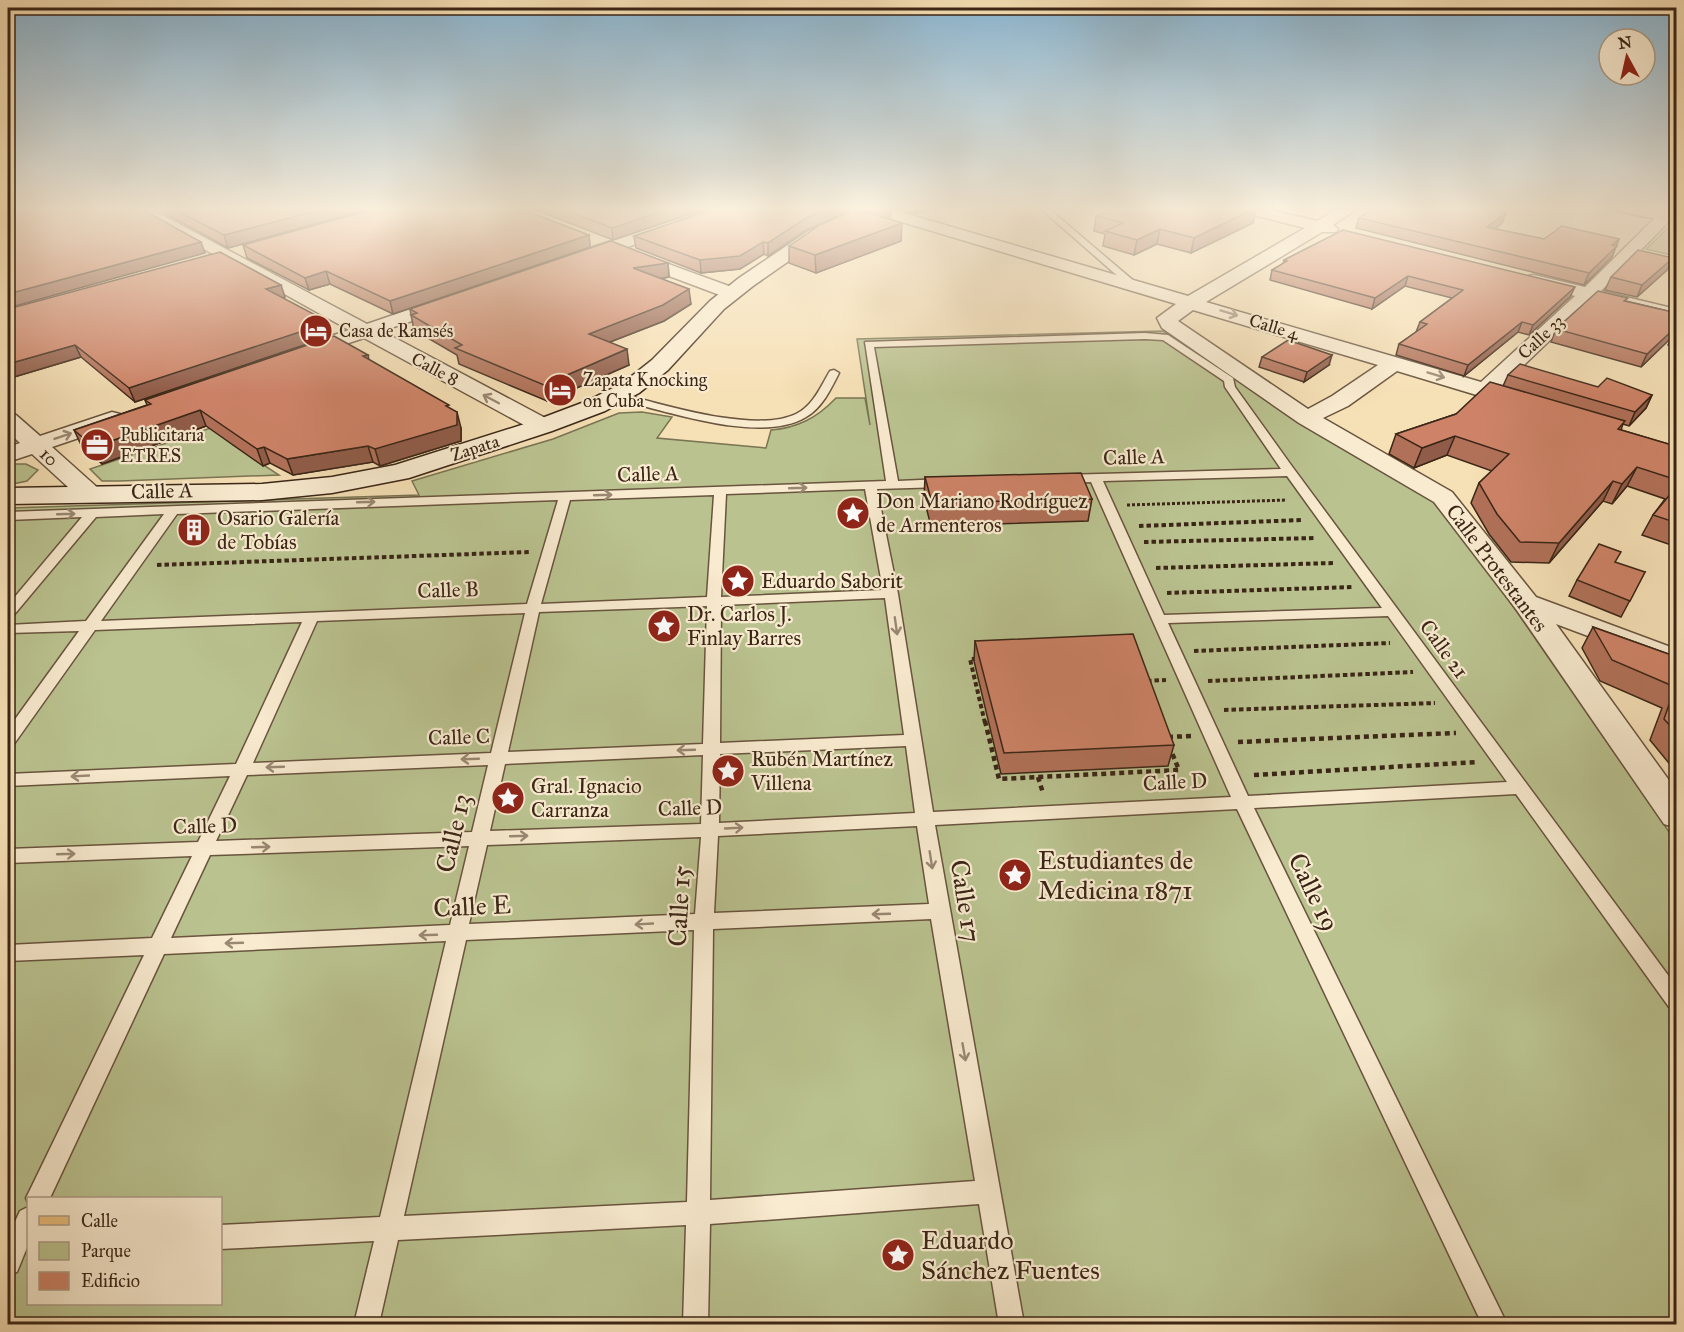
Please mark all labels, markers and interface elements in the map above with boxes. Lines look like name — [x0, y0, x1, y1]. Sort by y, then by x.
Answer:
north arrow — [1597, 27, 1657, 87]
text: N — [1617, 32, 1633, 53]
one-way arrow — [1219, 308, 1238, 319]
street label: Calle 4 — [1246, 309, 1303, 345]
street label: Calle 33 — [1513, 310, 1569, 364]
hotel icon: Casa de Ramsés — [298, 313, 334, 349]
place label: Casa de Ramsés — [339, 320, 453, 342]
street label: Calle 8 — [408, 347, 462, 391]
place label: Zapata Knocking on Cuba — [583, 369, 708, 412]
one-way arrow — [1426, 371, 1445, 382]
hotel icon: Zapata Knocking on Cuba — [542, 372, 578, 408]
one-way arrow — [482, 393, 500, 404]
place label: Publicitaria ETRES — [120, 424, 204, 467]
office icon: Publicitaria ETRES — [79, 427, 115, 463]
one-way arrow — [53, 430, 72, 441]
street label: Zapata — [448, 430, 502, 466]
street label: 10 — [35, 443, 63, 471]
street label: Calle A — [1103, 443, 1165, 471]
street label: Calle A — [617, 460, 679, 488]
street label: Calle A — [131, 477, 193, 505]
one-way arrow — [787, 482, 807, 494]
place label: Don Mariano Rodríguez de Armenteros — [876, 488, 1088, 538]
one-way arrow — [592, 490, 612, 501]
place icon: Don Mariano Rodríguez de Armenteros — [835, 495, 871, 531]
one-way arrow — [355, 497, 375, 508]
street label: Calle Protestantes — [1440, 499, 1554, 637]
place label: Osario Galería de Tobías — [217, 505, 340, 555]
one-way arrow — [55, 508, 75, 520]
building icon: Osario Galería de Tobías — [176, 512, 212, 548]
place icon: Eduardo Saborit — [720, 563, 756, 599]
place label: Eduardo Saborit — [761, 568, 904, 594]
street label: Calle B — [417, 576, 479, 604]
place label: Dr. Carlos J. Finlay Barres — [687, 601, 801, 651]
place icon: Dr. Carlos J. Finlay Barres — [646, 608, 682, 644]
street label: Calle 21 — [1414, 614, 1474, 684]
one-way arrow — [890, 615, 901, 635]
street label: Calle C — [428, 723, 490, 751]
one-way arrow — [676, 744, 696, 755]
place label: Rubén Martínez Villena — [750, 746, 893, 796]
one-way arrow — [461, 753, 480, 765]
place icon: Rubén Martínez Villena — [710, 753, 746, 789]
one-way arrow — [266, 761, 286, 773]
street label: Calle D — [1142, 767, 1208, 797]
one-way arrow — [71, 771, 91, 782]
place label: Gral. Ignacio Carranza — [531, 773, 642, 823]
place icon: Gral. Ignacio Carranza — [490, 780, 526, 816]
street label: Calle 13 — [428, 791, 478, 875]
street label: Calle D — [657, 794, 723, 822]
street label: Calle D — [172, 812, 238, 840]
one-way arrow — [724, 823, 744, 834]
one-way arrow — [508, 831, 528, 842]
one-way arrow — [250, 841, 270, 852]
place label: Estudiantes de Medicina 1871 — [1038, 844, 1193, 906]
one-way arrow — [55, 848, 75, 859]
street label: Calle 19 — [1281, 848, 1347, 936]
one-way arrow — [926, 850, 937, 869]
street label: Calle 17 — [944, 857, 988, 945]
place icon: Estudiantes de Medicina 1871 — [997, 857, 1033, 893]
street label: Calle 15 — [661, 865, 697, 947]
street label: Calle E — [432, 888, 512, 924]
one-way arrow — [871, 908, 891, 919]
one-way arrow — [635, 919, 655, 930]
one-way arrow — [419, 929, 439, 941]
one-way arrow — [224, 938, 244, 949]
one-way arrow — [959, 1042, 970, 1062]
legend — [27, 1197, 222, 1305]
text: Calle — [81, 1210, 118, 1232]
place label: Eduardo Sánchez Fuentes — [921, 1224, 1100, 1286]
place icon: Eduardo Sánchez Fuentes — [880, 1237, 916, 1273]
text: Parque — [81, 1240, 131, 1263]
text: Edificio — [81, 1270, 140, 1292]

